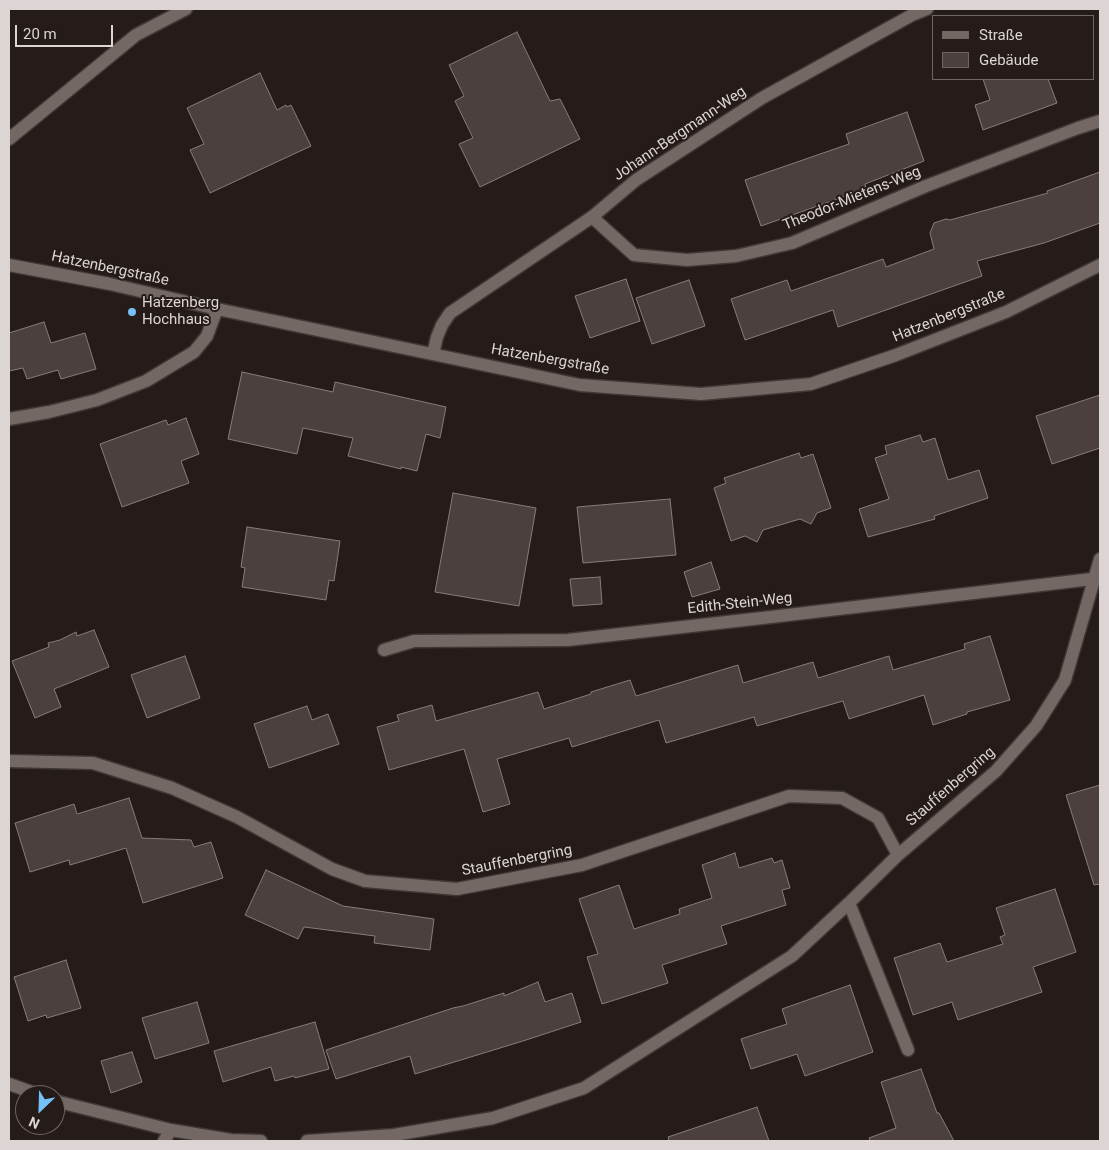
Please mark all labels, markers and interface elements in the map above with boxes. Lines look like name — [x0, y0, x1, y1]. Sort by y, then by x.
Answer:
scale bar — [18, 15, 115, 47]
legend — [932, 15, 1094, 80]
text: 20 m — [23, 25, 57, 43]
text: Straße — [979, 26, 1023, 44]
text: Gebäude — [979, 51, 1038, 69]
street label: Johann-Bergmann-Weg — [610, 83, 750, 185]
street label: Theodor-Mietens-Weg — [780, 163, 924, 235]
street label: Hatzenbergstraße — [50, 248, 170, 290]
street label: Hatzenbergstraße — [890, 285, 1008, 347]
place label: Hatzenberg Hochhaus — [142, 294, 219, 329]
marker: Hatzenberg Hochhaus — [126, 306, 138, 318]
street label: Hatzenbergstraße — [490, 341, 610, 379]
street label: Edith-Stein-Weg — [687, 590, 793, 618]
street label: Stauffenbergring — [903, 743, 999, 831]
street label: Stauffenbergring — [460, 841, 574, 881]
north arrow — [15, 1085, 65, 1135]
text: N — [27, 1113, 42, 1132]

